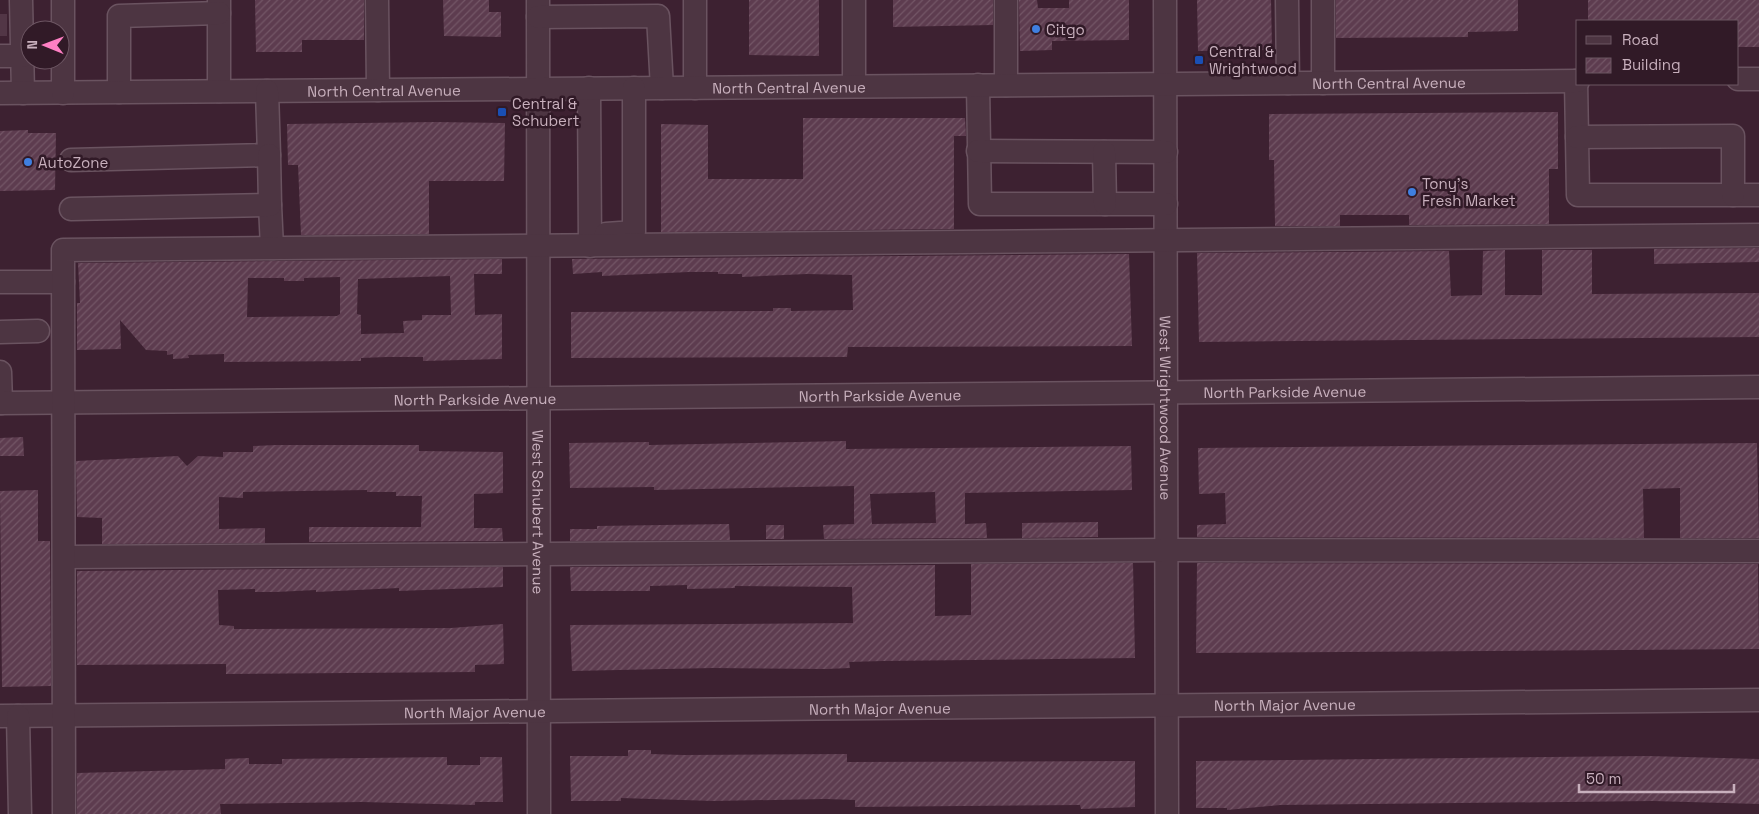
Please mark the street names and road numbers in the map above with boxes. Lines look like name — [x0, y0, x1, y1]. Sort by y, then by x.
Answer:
street label: North Central Avenue — [1312, 72, 1466, 93]
street label: North Central Avenue — [712, 77, 866, 97]
street label: North Central Avenue — [307, 80, 461, 100]
street label: West Wrightwood Avenue — [1156, 315, 1176, 501]
street label: North Parkside Avenue — [1203, 381, 1367, 402]
street label: North Parkside Avenue — [799, 385, 962, 405]
street label: North Parkside Avenue — [394, 388, 557, 409]
street label: West Schubert Avenue — [529, 430, 548, 594]
street label: North Major Avenue — [1214, 694, 1356, 714]
street label: North Major Avenue — [809, 698, 951, 718]
street label: North Major Avenue — [404, 702, 546, 722]

